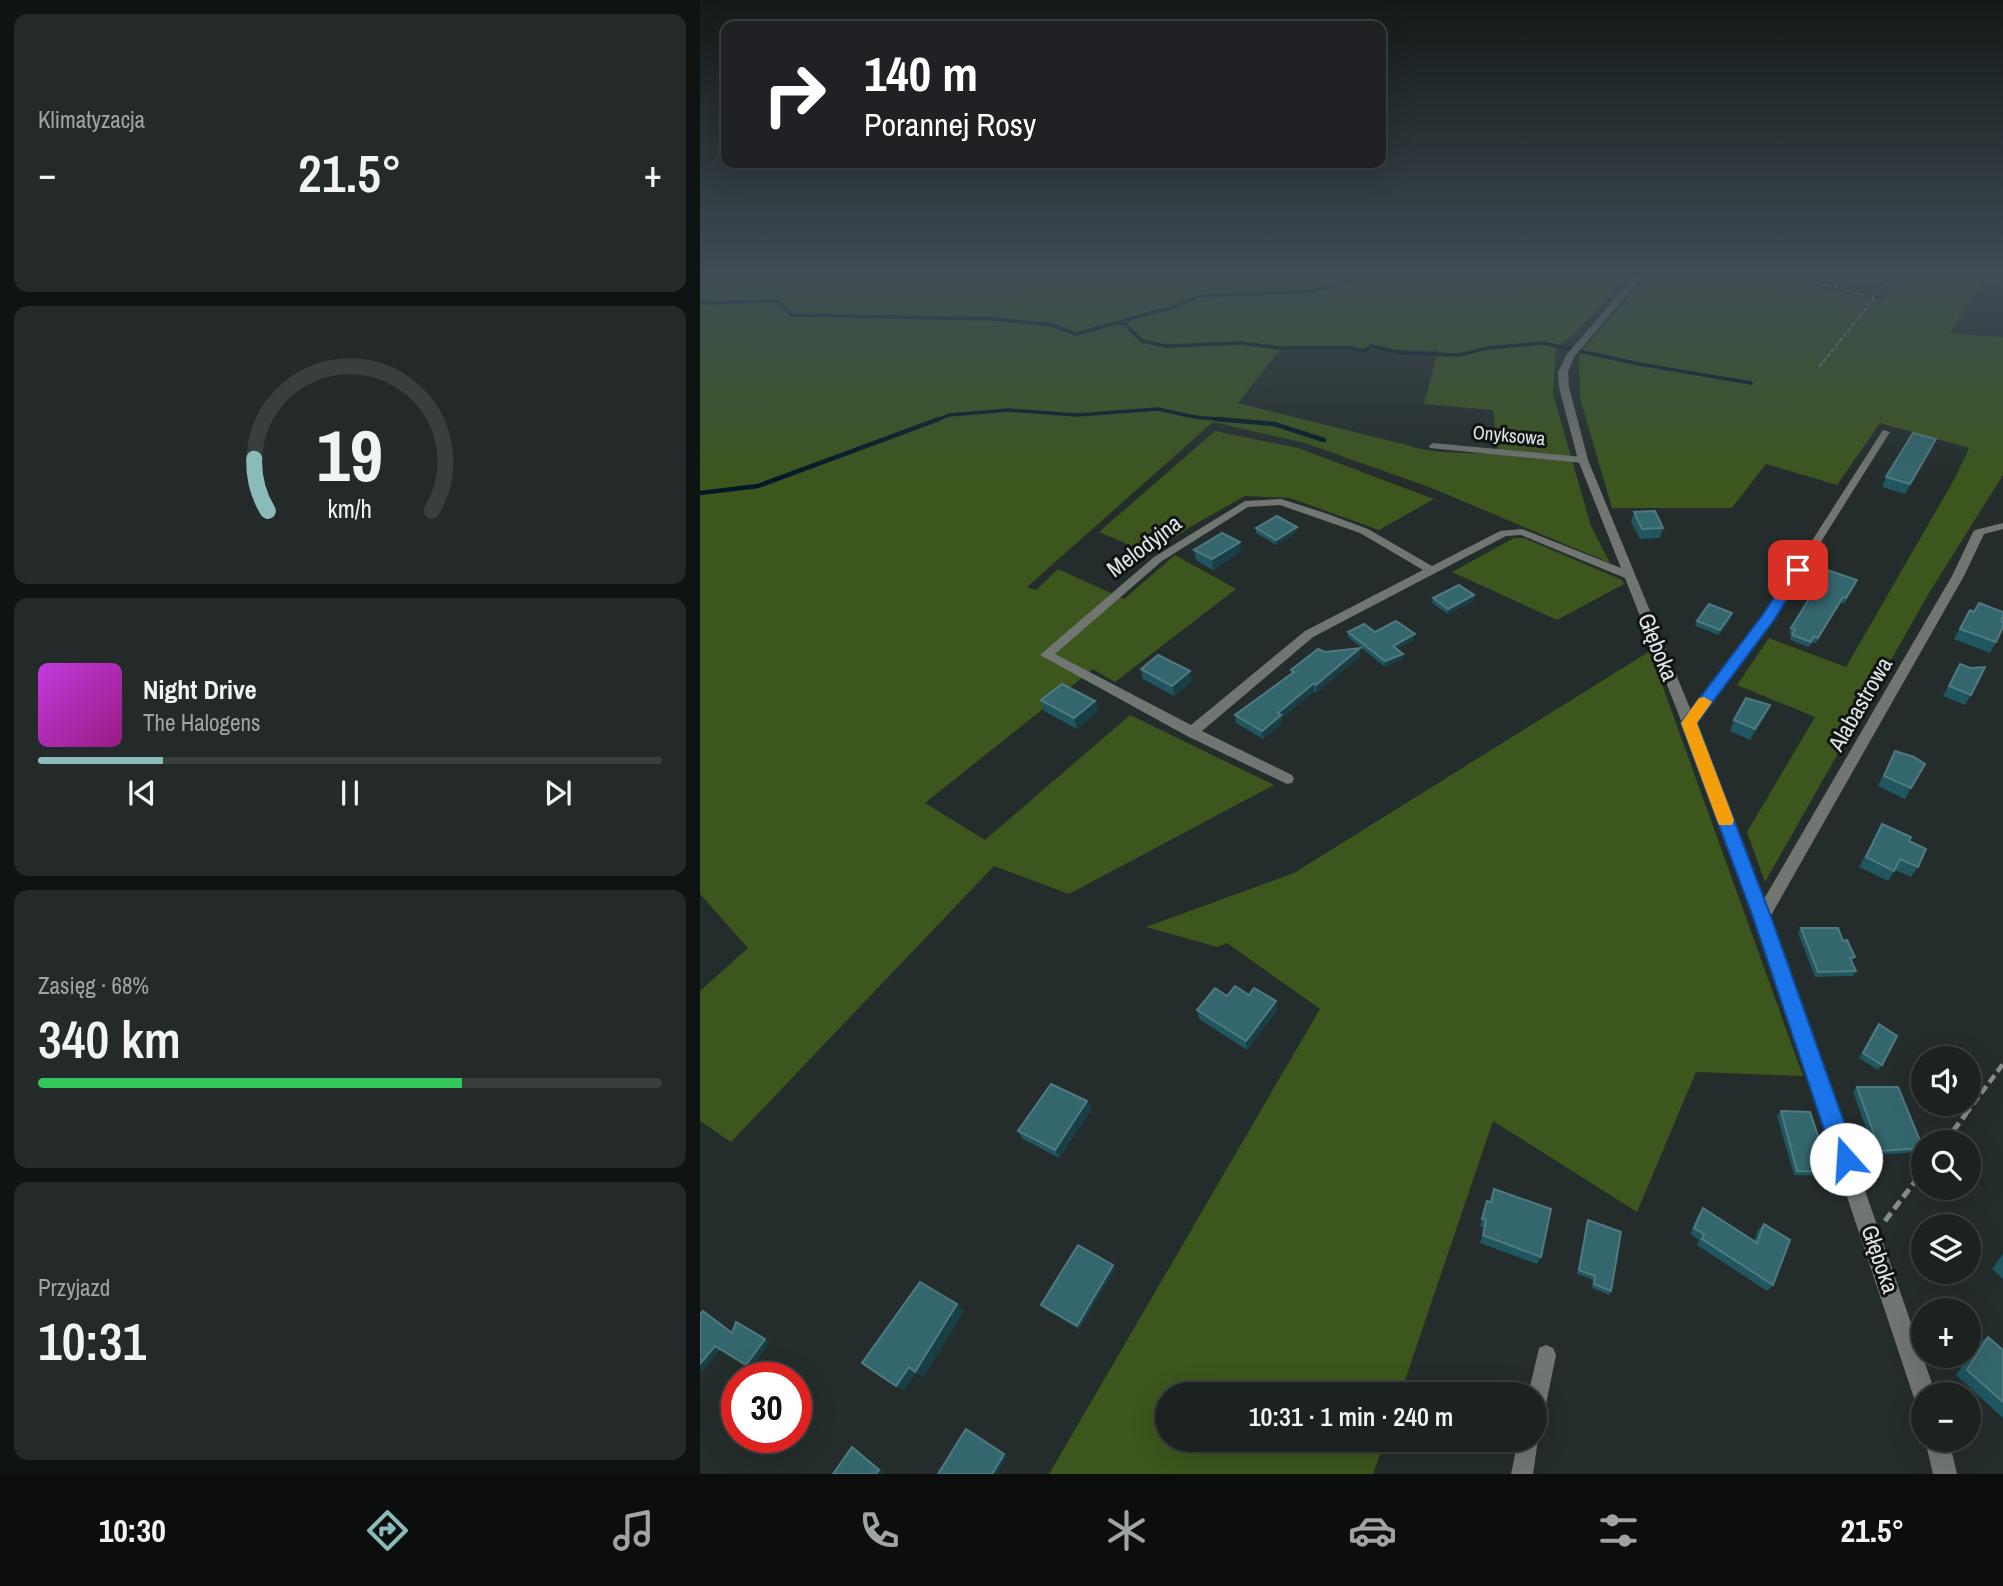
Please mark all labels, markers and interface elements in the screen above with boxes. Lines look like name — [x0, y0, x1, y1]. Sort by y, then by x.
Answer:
text: 140 m — [864, 40, 978, 106]
icon: right — [749, 49, 840, 140]
text: Porannej Rosy — [864, 103, 1036, 146]
text: Klimatyzacja — [38, 104, 145, 135]
text: 21.5° — [298, 138, 402, 208]
text: − — [38, 148, 56, 199]
text: + — [644, 148, 662, 199]
text: 19 — [317, 406, 383, 504]
street label: Onyksowa — [1472, 419, 1547, 451]
text: km/h — [328, 492, 372, 526]
street label: Melodyjna — [1100, 507, 1188, 584]
pin — [1768, 540, 1828, 600]
icon: arrive — [1779, 551, 1817, 589]
street label: Głęboka — [1631, 608, 1686, 686]
street label: Alabastrowa — [1820, 651, 1899, 757]
text: Night Drive — [143, 672, 257, 707]
text: The Halogens — [143, 707, 260, 738]
icon: previous — [123, 774, 161, 812]
icon: pause — [331, 774, 369, 812]
icon: next — [539, 774, 577, 812]
text: Zasięg · 68% — [38, 970, 149, 1001]
text: 340 km — [38, 1004, 181, 1074]
map controls — [1911, 1046, 1981, 1452]
button: sound — [1911, 1046, 1981, 1116]
position arrow — [1809, 1122, 1883, 1196]
button: search — [1911, 1130, 1981, 1200]
button: layers — [1911, 1214, 1981, 1284]
street label: Głęboka — [1854, 1221, 1907, 1298]
text: Przyjazd — [38, 1272, 110, 1303]
button: + — [1911, 1298, 1981, 1368]
text: 10:31 — [38, 1306, 146, 1376]
speed limit sign: 30 — [721, 1362, 812, 1453]
button: − — [1911, 1382, 1981, 1452]
text: 10:31 · 1 min · 240 m — [1249, 1399, 1453, 1434]
icon: directions — [363, 1506, 412, 1555]
icon: music — [609, 1506, 658, 1555]
icon: phone — [855, 1506, 904, 1555]
icon: climate — [1102, 1506, 1151, 1555]
icon: car — [1348, 1506, 1397, 1555]
icon: filters — [1594, 1506, 1643, 1555]
text: 10:30 — [99, 1509, 166, 1552]
text: 21.5° — [1840, 1509, 1904, 1552]

